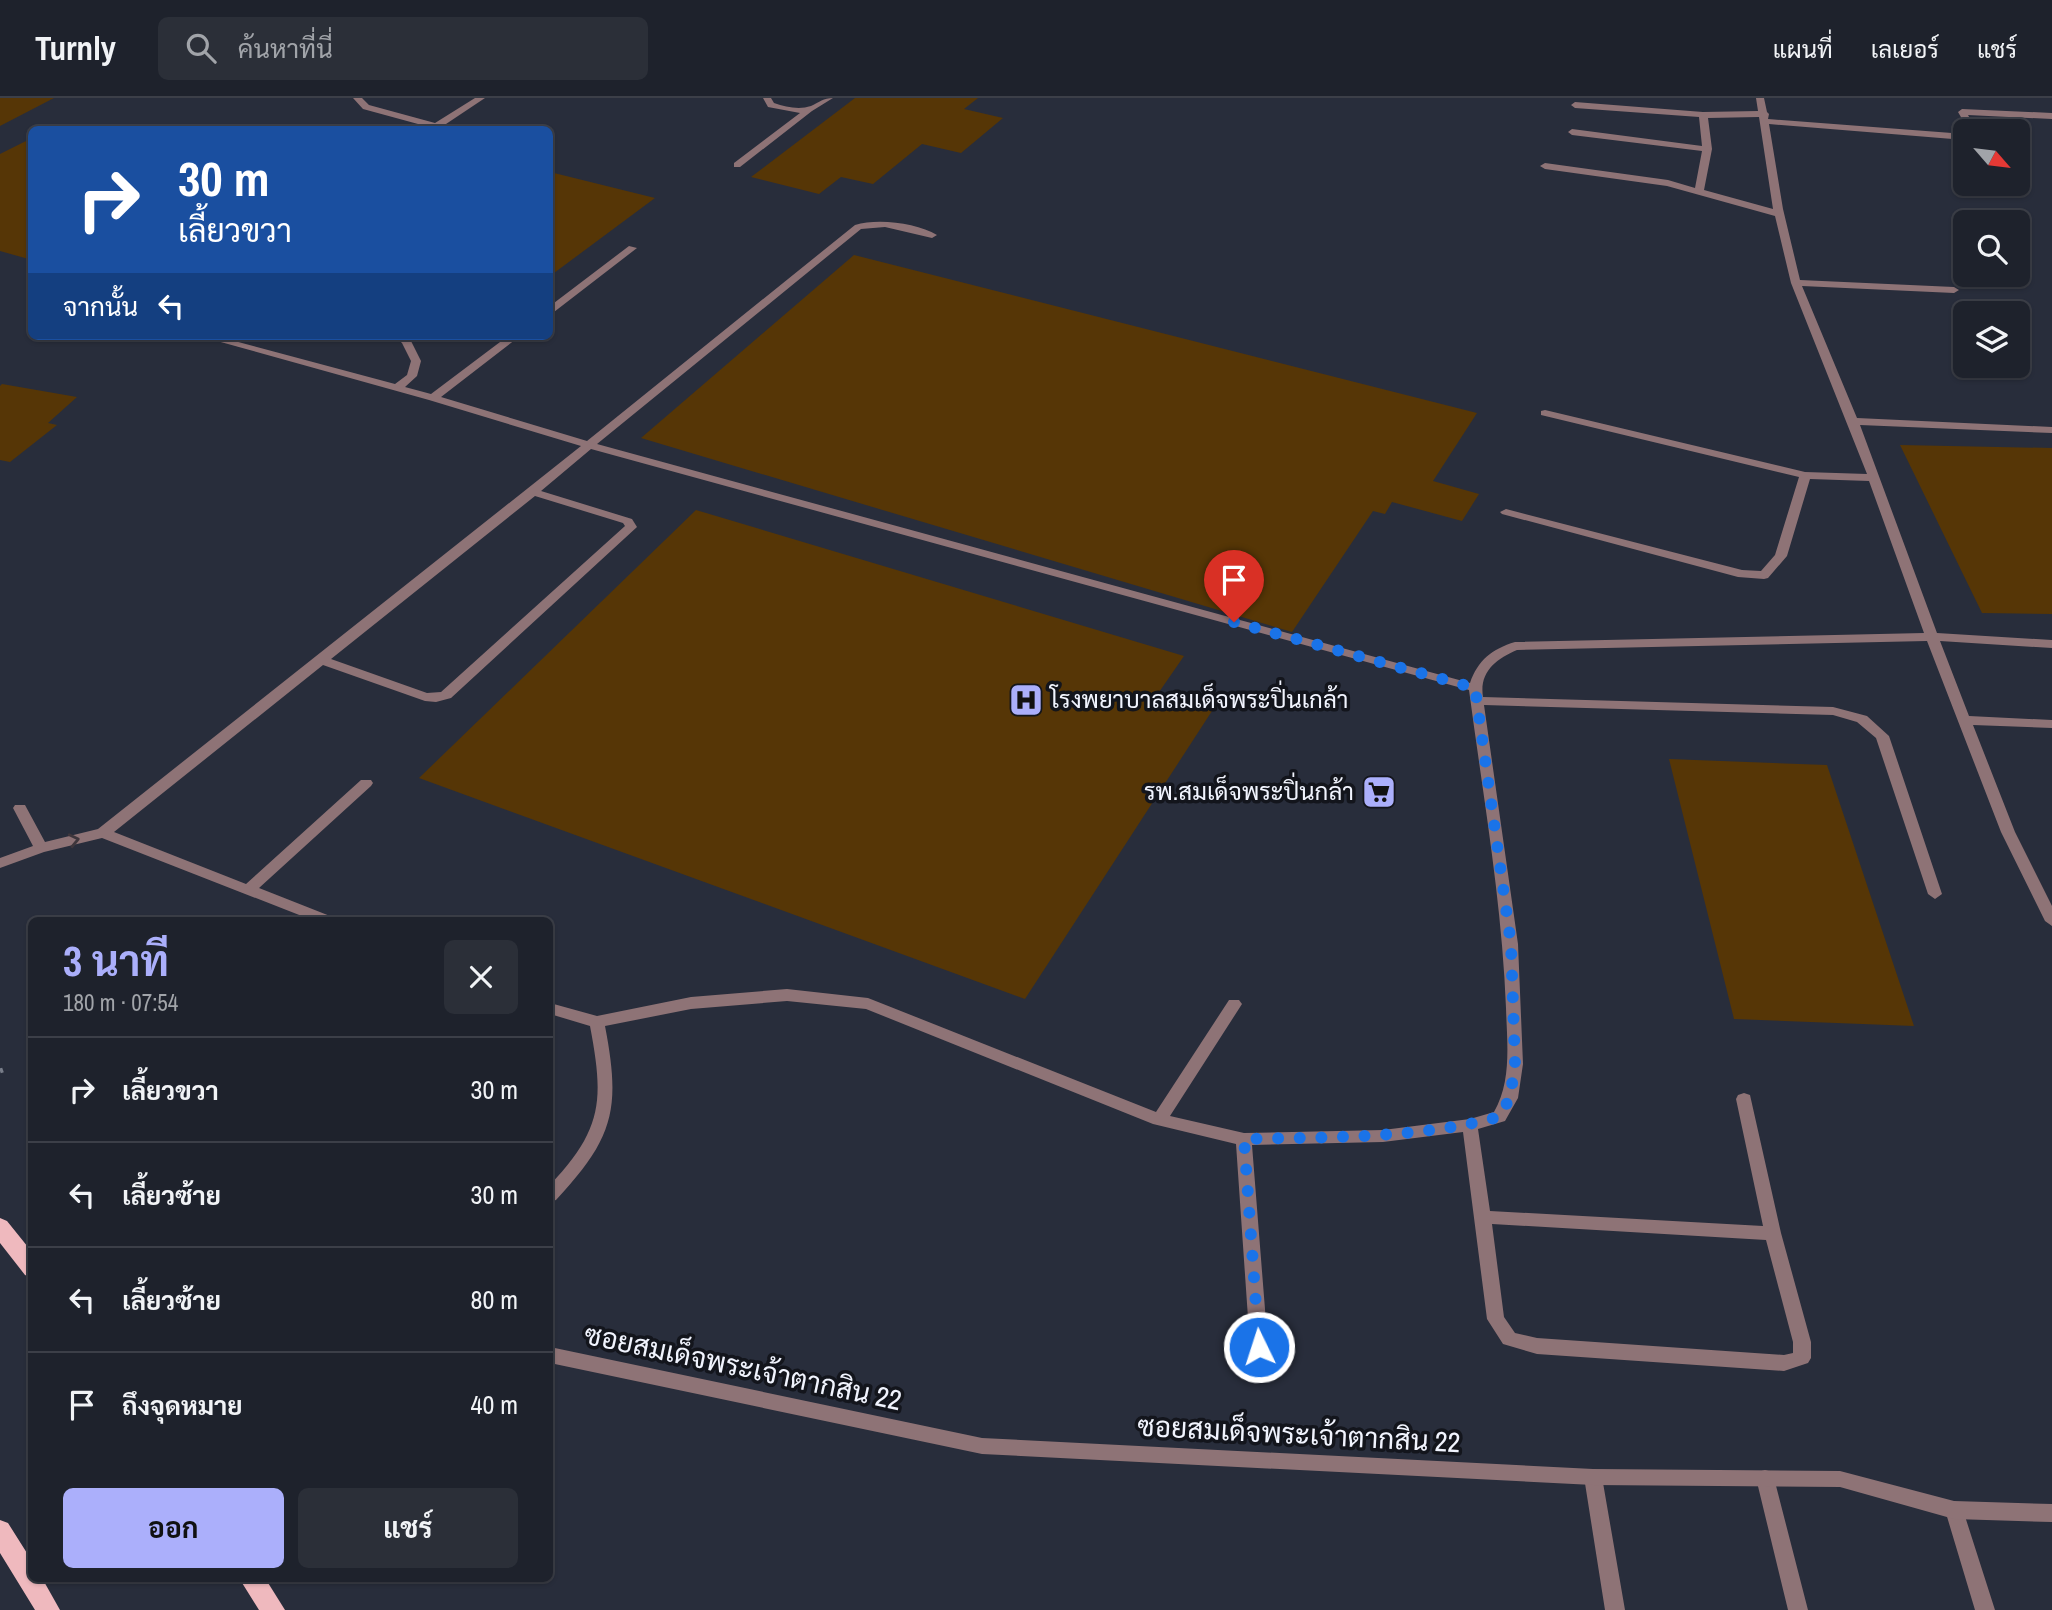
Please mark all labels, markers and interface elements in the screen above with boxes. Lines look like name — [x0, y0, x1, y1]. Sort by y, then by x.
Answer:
search box — [158, 17, 648, 80]
text: Turnly — [35, 26, 116, 70]
icon: search — [182, 29, 220, 67]
text: ค้นหาที่นี่ — [238, 31, 333, 66]
text: แผนที่ — [1773, 33, 1833, 65]
text: เลเยอร์ — [1871, 33, 1939, 65]
text: แชร์ — [1977, 33, 2017, 65]
north arrow — [1953, 119, 2030, 196]
map controls — [1953, 119, 2030, 378]
text: 30 m — [178, 145, 270, 211]
icon: right — [63, 154, 154, 245]
text: เลี้ยวขวา — [178, 209, 292, 252]
button: search — [1953, 210, 2030, 287]
icon: left — [152, 287, 190, 325]
text: จากนั้น — [63, 289, 138, 324]
button: layers — [1953, 301, 2030, 378]
pin — [1204, 550, 1264, 622]
icon: arrive — [1215, 561, 1253, 599]
place label: โรงพยาบาลสมเด็จพระปิ่นเกล้า — [1048, 680, 1349, 715]
hospital icon: โรงพยาบาลสมเด็จพระปิ่นเกล้า — [1007, 681, 1045, 719]
place label: รพ.สมเด็จพระปิ่นกล้า — [1144, 772, 1354, 807]
supermarket icon: รพ.สมเด็จพระปิ่นกล้า — [1360, 773, 1398, 811]
one-way arrow — [68, 834, 80, 848]
text: 3 นาที — [63, 933, 169, 989]
button: close — [444, 940, 518, 1014]
text: 180 m · 07:54 — [63, 987, 178, 1018]
icon: right — [63, 1071, 101, 1109]
text: 30 m — [471, 1072, 518, 1107]
text: เลี้ยวขวา — [122, 1073, 219, 1108]
icon: left — [63, 1176, 101, 1214]
text: 30 m — [471, 1177, 518, 1212]
text: เลี้ยวซ้าย — [122, 1178, 221, 1213]
icon: left — [63, 1281, 101, 1319]
text: 80 m — [471, 1282, 518, 1317]
text: เลี้ยวซ้าย — [122, 1283, 221, 1318]
position arrow — [1222, 1310, 1296, 1384]
street label: ซอยสมเด็จพระเจ้าตากสิน 22 — [581, 1314, 905, 1419]
icon: arrive — [63, 1386, 101, 1424]
text: 40 m — [471, 1387, 518, 1422]
text: ถึงจุดหมาย — [122, 1388, 243, 1423]
street label: ซอยสมเด็จพระเจ้าตากสิน 22 — [1137, 1406, 1461, 1461]
button: ออก — [63, 1488, 284, 1568]
button: แชร์ — [298, 1488, 518, 1568]

